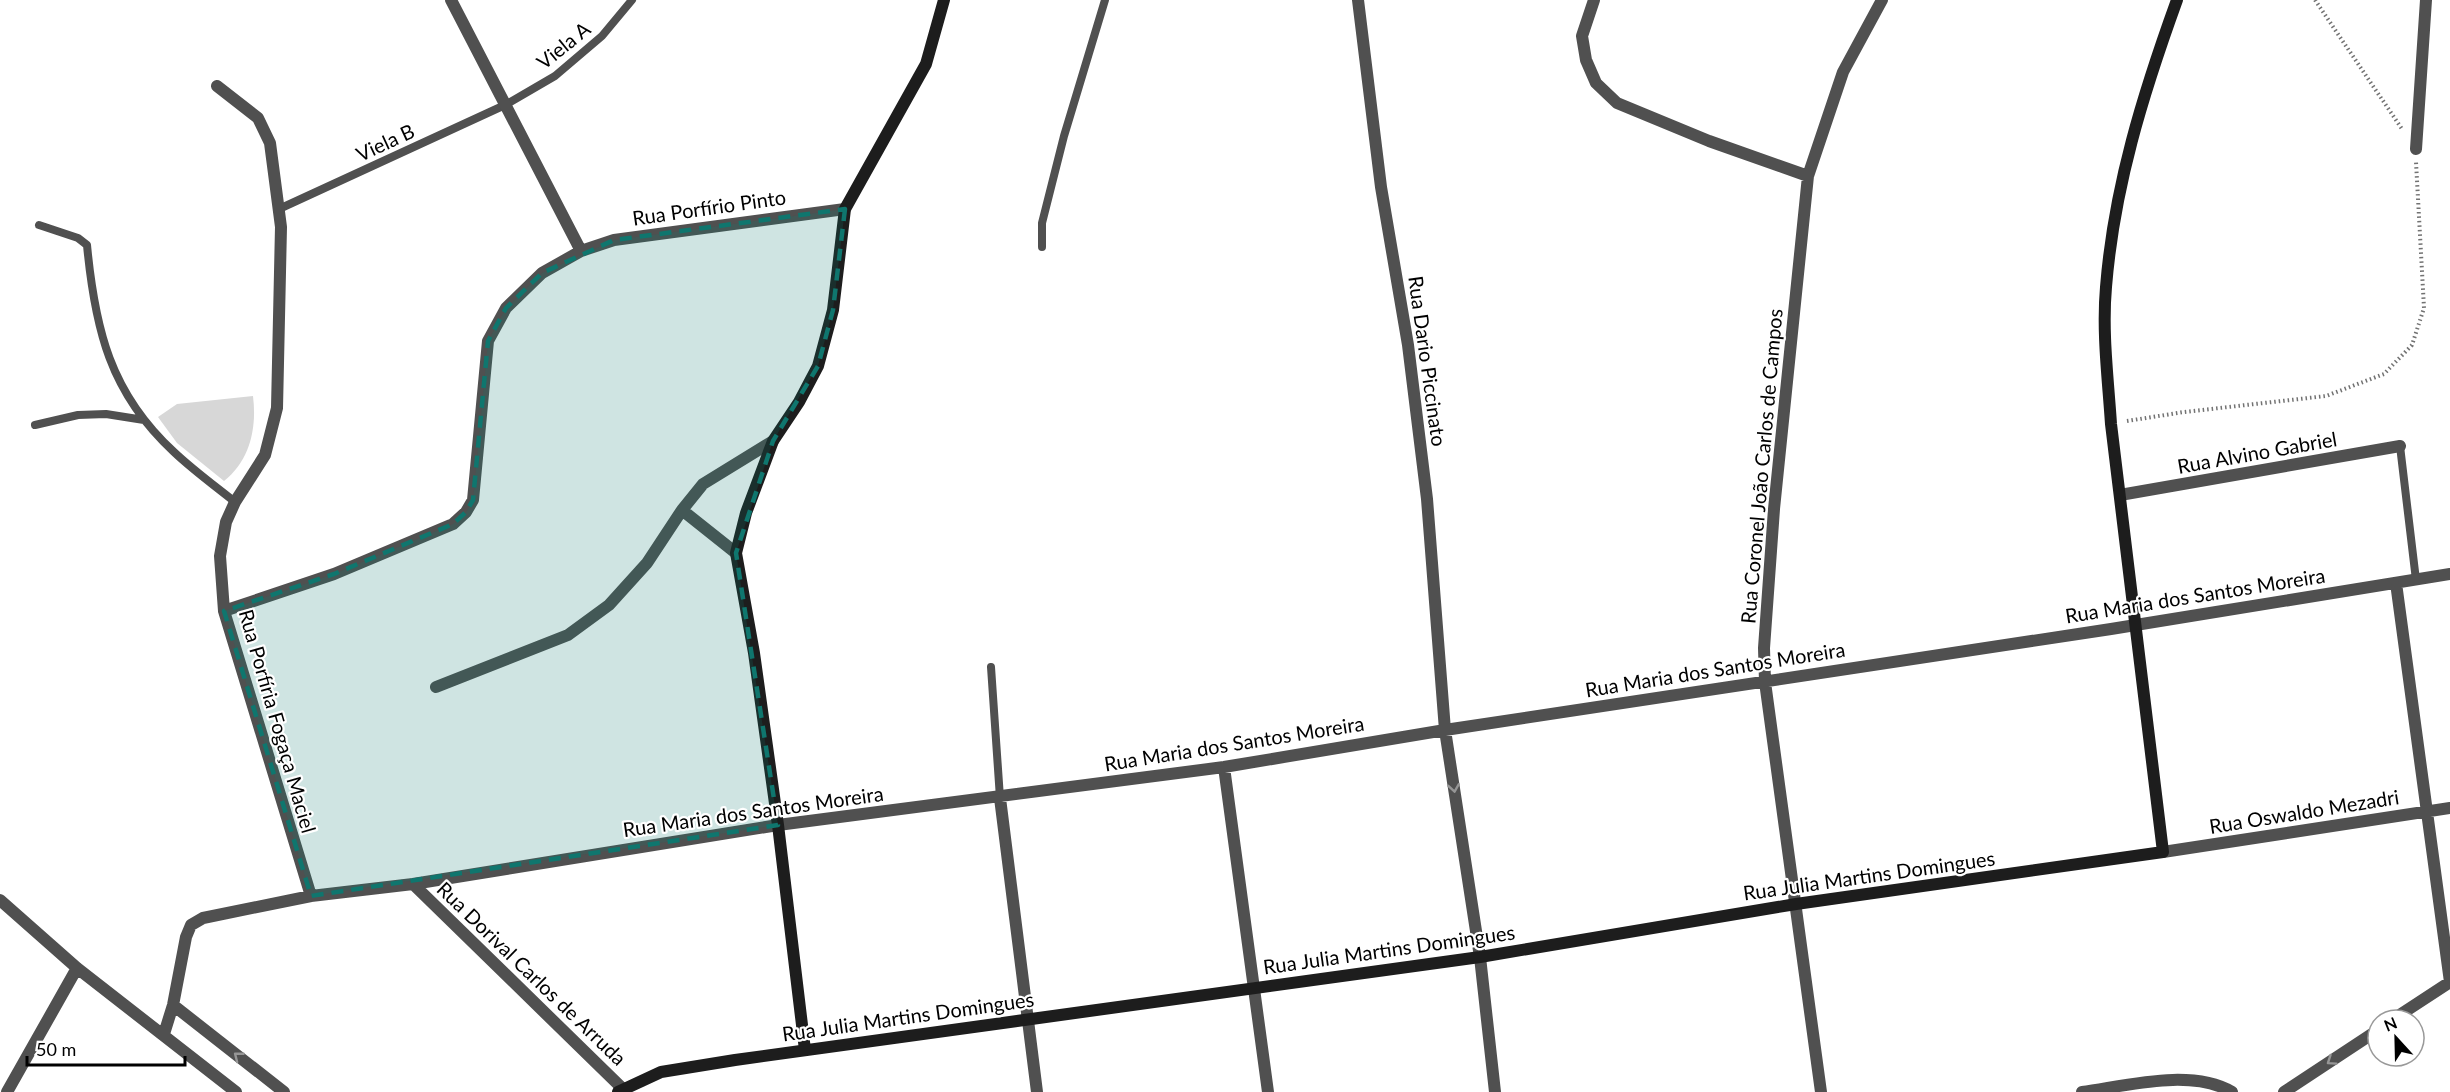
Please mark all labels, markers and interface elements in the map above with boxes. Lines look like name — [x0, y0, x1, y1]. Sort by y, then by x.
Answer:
street label: Viela A — [532, 16, 595, 74]
street label: Viela B — [352, 118, 418, 166]
street label: Rua Porfírio Pinto — [631, 184, 787, 230]
street label: Rua Dario Piccinato — [1404, 274, 1452, 448]
street label: Rua Coronel João Carlos de Campos — [1735, 307, 1787, 625]
street label: Rua Alvino Gabriel — [2175, 426, 2339, 478]
street label: Rua Maria dos Santos Moreira — [2063, 563, 2327, 627]
street label: Rua Porfíria Fogaça Maciel — [235, 606, 321, 836]
street label: Rua Maria dos Santos Moreira — [1583, 637, 1847, 701]
street label: Rua Maria dos Santos Moreira — [1102, 711, 1366, 775]
street label: Rua Maria dos Santos Moreira — [621, 781, 885, 841]
one-way arrow — [1447, 783, 1459, 792]
street label: Rua Oswaldo Mezadri — [2207, 784, 2401, 838]
street label: Rua Julia Martins Domingues — [1742, 845, 1996, 905]
street label: Rua Dorival Carlos de Arruda — [432, 876, 632, 1070]
street label: Rua Julia Martins Domingues — [1262, 919, 1516, 979]
street label: Rua Julia Martins Domingues — [781, 986, 1035, 1046]
north arrow — [2366, 1008, 2426, 1068]
text: N — [2381, 1013, 2399, 1035]
scale bar — [27, 1029, 184, 1067]
text: 50 m — [36, 1038, 76, 1060]
one-way arrow — [233, 1052, 244, 1063]
one-way arrow — [2327, 1054, 2338, 1065]

